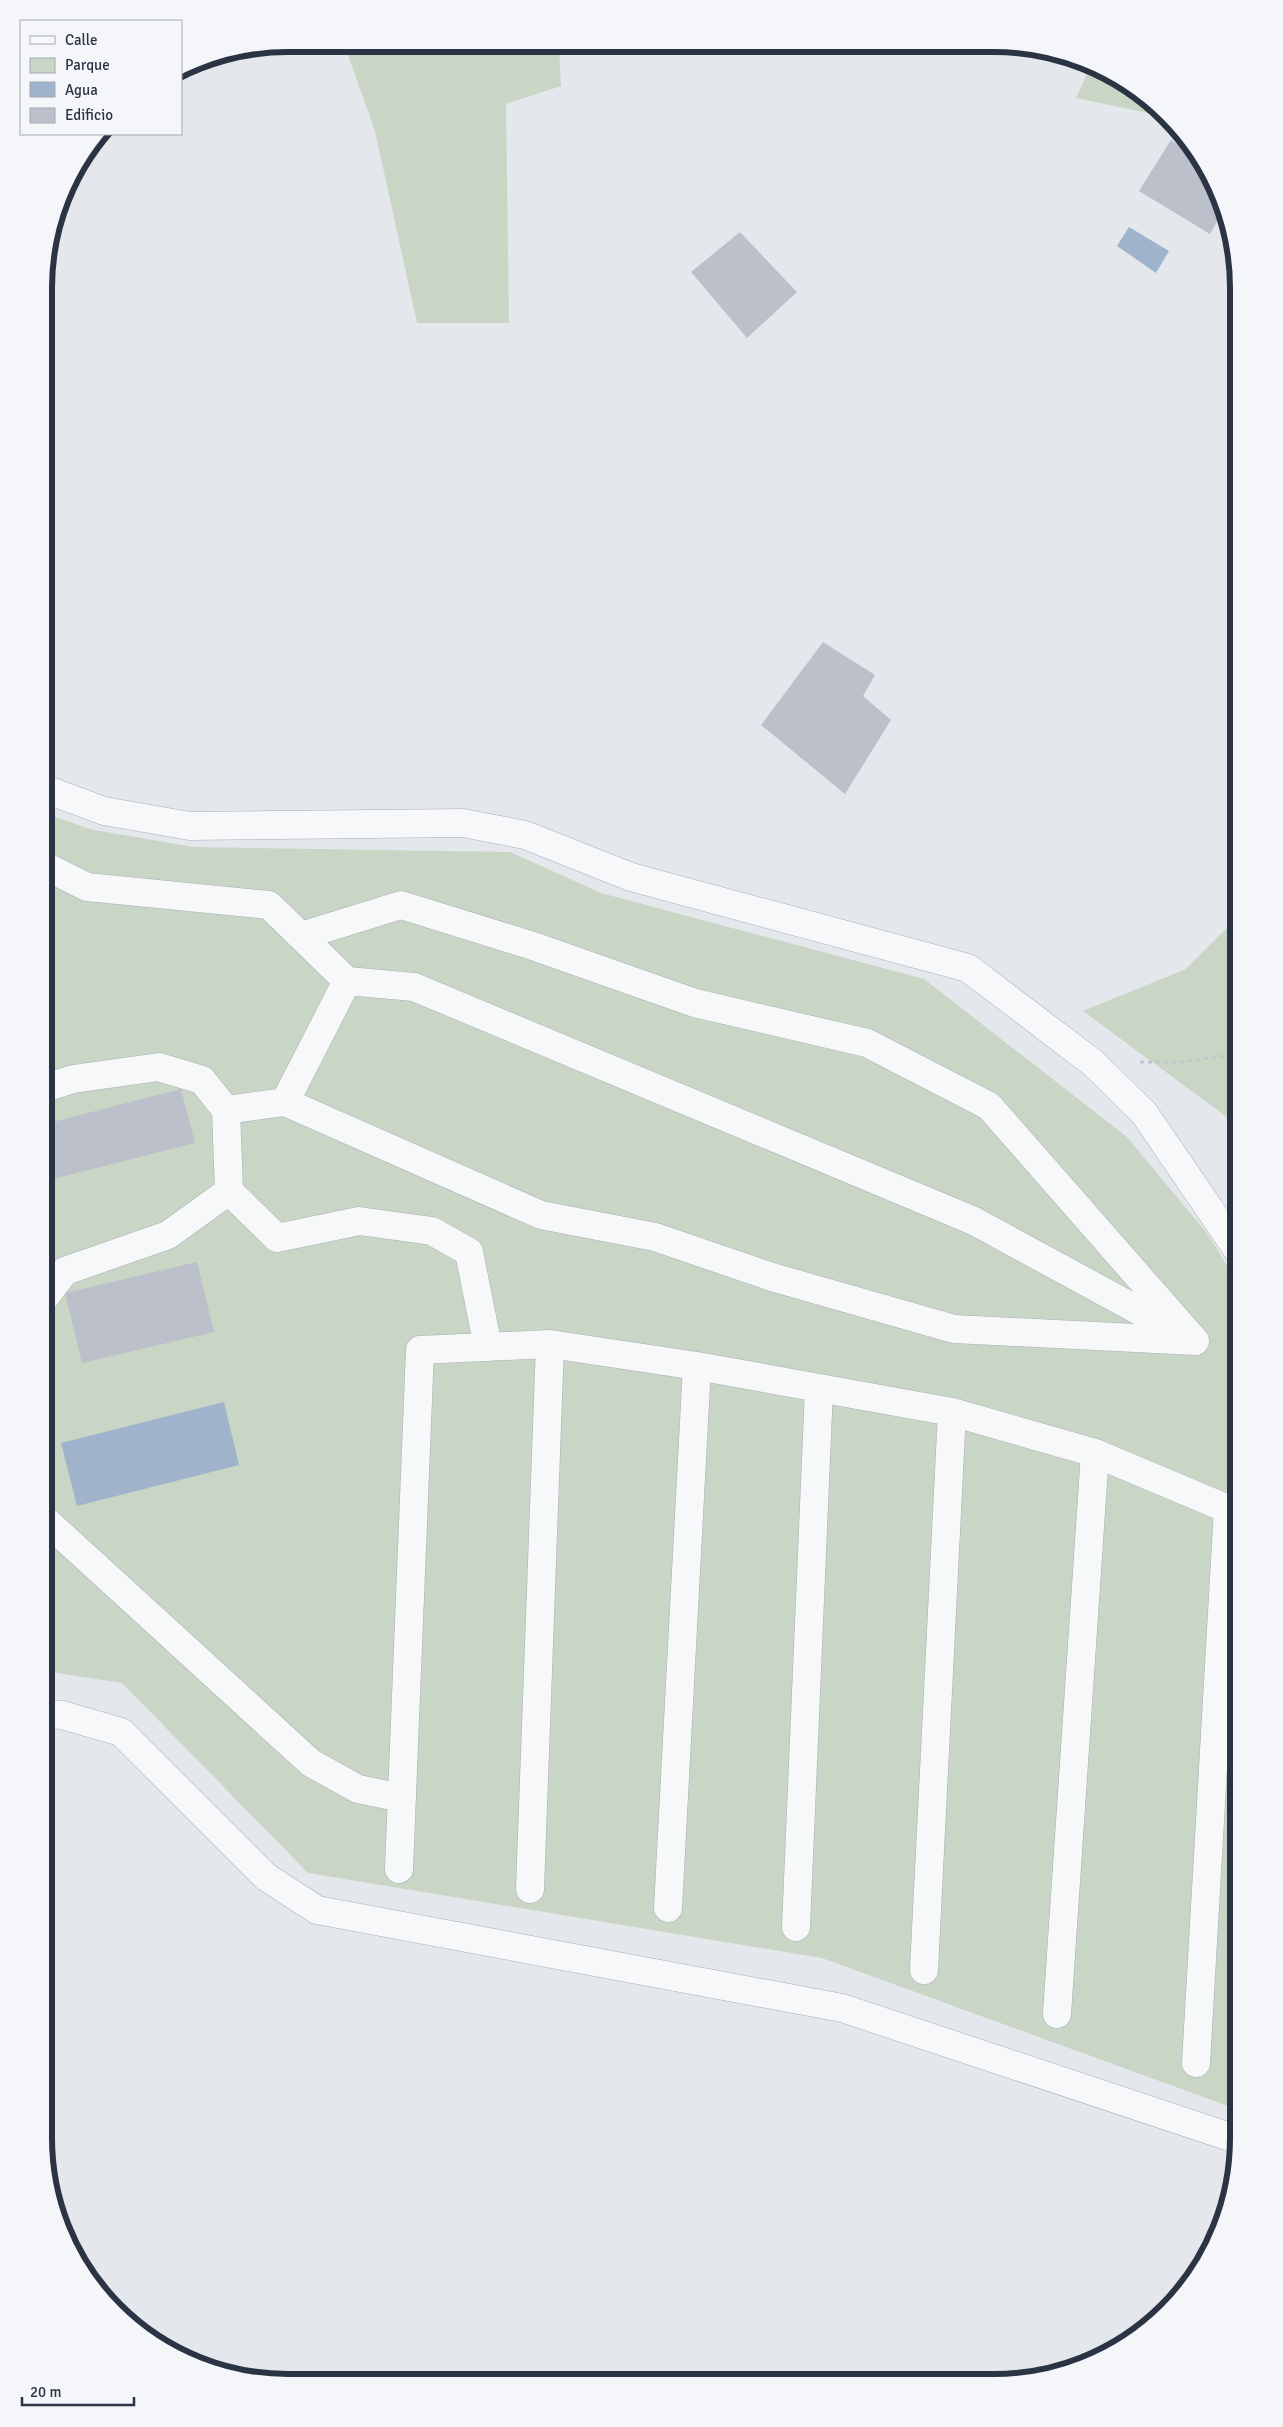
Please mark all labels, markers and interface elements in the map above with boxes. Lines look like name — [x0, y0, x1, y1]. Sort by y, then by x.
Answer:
legend — [20, 20, 182, 135]
text: Calle — [65, 31, 98, 49]
text: Parque — [65, 56, 110, 74]
text: Agua — [65, 81, 98, 99]
text: Edificio — [65, 106, 113, 124]
scale bar — [22, 2374, 135, 2406]
text: 20 m — [30, 2383, 61, 2401]

